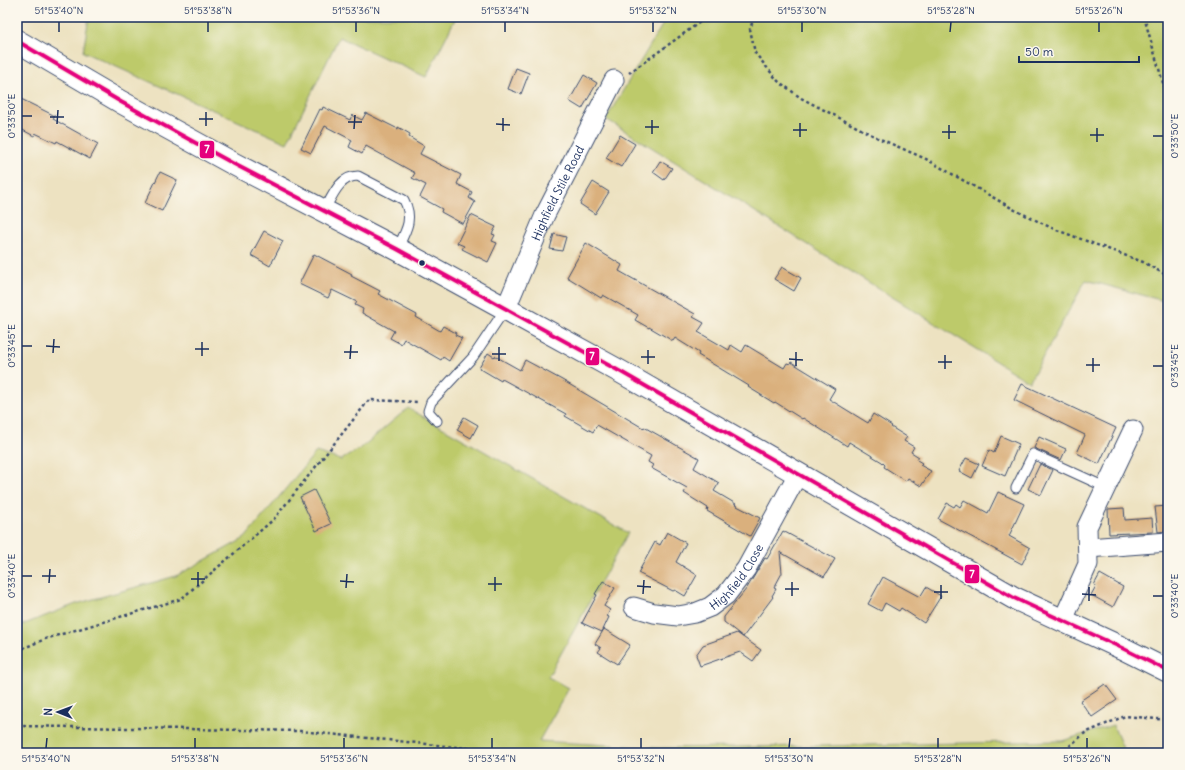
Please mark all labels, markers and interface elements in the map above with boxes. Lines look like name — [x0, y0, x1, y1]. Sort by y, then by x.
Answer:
text: 51°53'40"N — [35, 4, 83, 17]
text: 51°53'38"N — [184, 4, 232, 17]
text: 51°53'36"N — [332, 4, 380, 17]
text: 51°53'34"N — [481, 4, 529, 17]
text: 51°53'32"N — [629, 4, 677, 17]
text: 51°53'30"N — [778, 4, 826, 17]
text: 51°53'28"N — [927, 4, 975, 17]
text: 51°53'26"N — [1075, 4, 1123, 17]
scale bar — [1019, 38, 1139, 64]
text: 50 m — [1025, 44, 1054, 59]
text: 0°33'50"E — [5, 93, 18, 138]
text: 0°33'50"E — [1168, 113, 1181, 158]
line badge: 7 — [199, 140, 215, 159]
text: 7 — [204, 142, 210, 156]
street label: Highfield Stile Road — [528, 143, 587, 243]
unlabelled marker — [417, 258, 427, 268]
text: 0°33'45"E — [5, 324, 18, 368]
text: 0°33'45"E — [1168, 344, 1181, 388]
line badge: 7 — [585, 347, 600, 366]
text: 7 — [589, 349, 595, 363]
street label: Highfield Close — [706, 541, 766, 613]
text: 0°33'40"E — [5, 554, 18, 598]
line badge: 7 — [964, 564, 980, 584]
text: 7 — [969, 567, 975, 581]
text: 0°33'40"E — [1168, 574, 1181, 618]
north arrow — [38, 692, 78, 732]
text: N — [41, 708, 55, 716]
text: 51°53'40"N — [22, 752, 70, 765]
text: 51°53'38"N — [171, 752, 219, 765]
text: 51°53'36"N — [320, 752, 368, 765]
text: 51°53'34"N — [468, 752, 516, 765]
text: 51°53'32"N — [617, 752, 665, 765]
text: 51°53'30"N — [765, 752, 813, 765]
text: 51°53'28"N — [914, 752, 962, 765]
text: 51°53'26"N — [1063, 752, 1111, 765]

